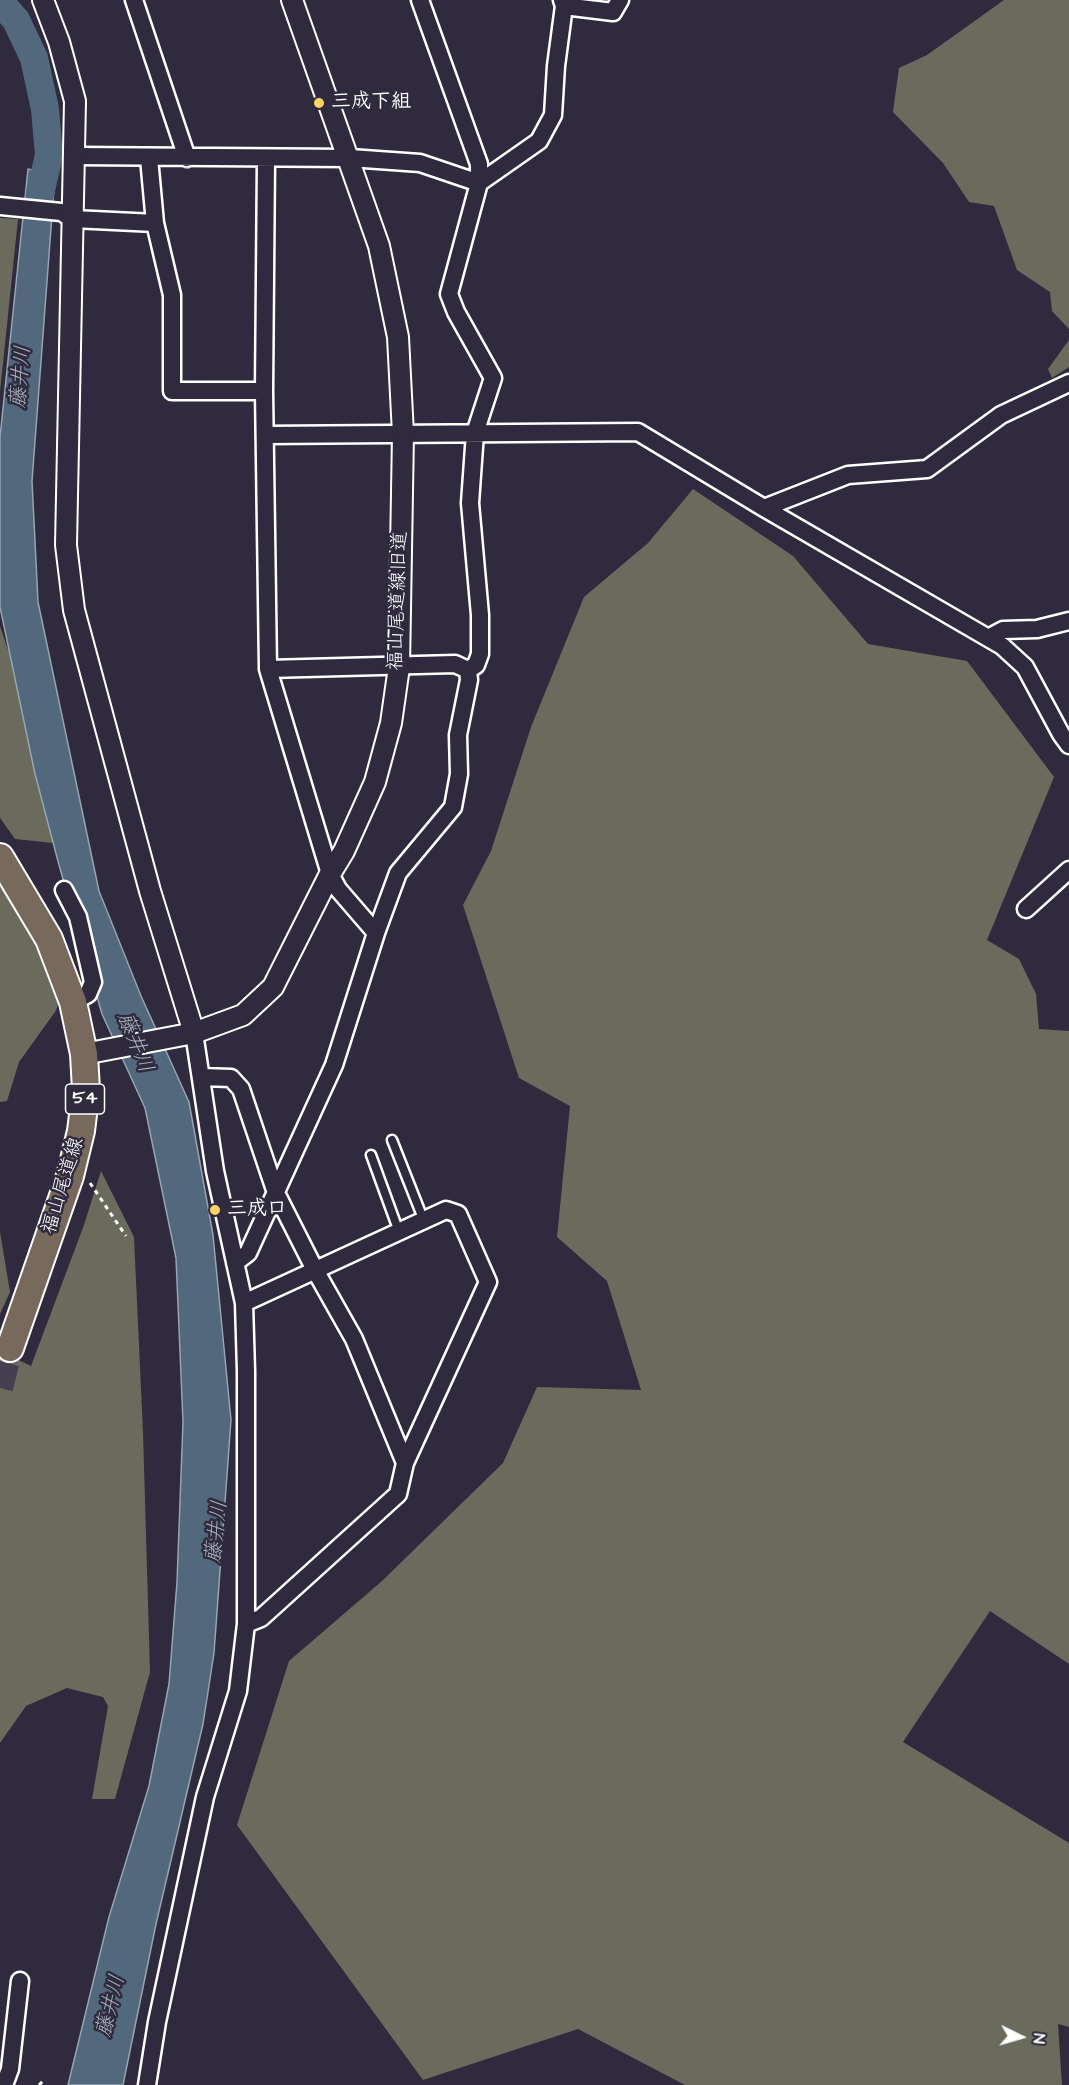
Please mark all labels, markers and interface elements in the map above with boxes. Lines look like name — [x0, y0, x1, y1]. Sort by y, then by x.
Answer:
place label: 三成下組 — [331, 91, 411, 115]
marker: 三成下組 — [312, 96, 326, 110]
water label: 藤井川 — [7, 345, 37, 409]
street label: 福山尾道線旧道 — [385, 531, 413, 671]
water label: 藤井川 — [111, 1009, 157, 1077]
road number: 54 — [66, 1084, 104, 1114]
street label: 福山尾道線 — [38, 1135, 90, 1237]
place label: 三成口 — [227, 1198, 287, 1222]
marker: 三成口 — [208, 1203, 222, 1217]
water label: 藤井川 — [202, 1499, 234, 1565]
water label: 藤井川 — [92, 1972, 132, 2040]
north arrow — [991, 2007, 1051, 2067]
text: N — [1028, 2033, 1050, 2045]

